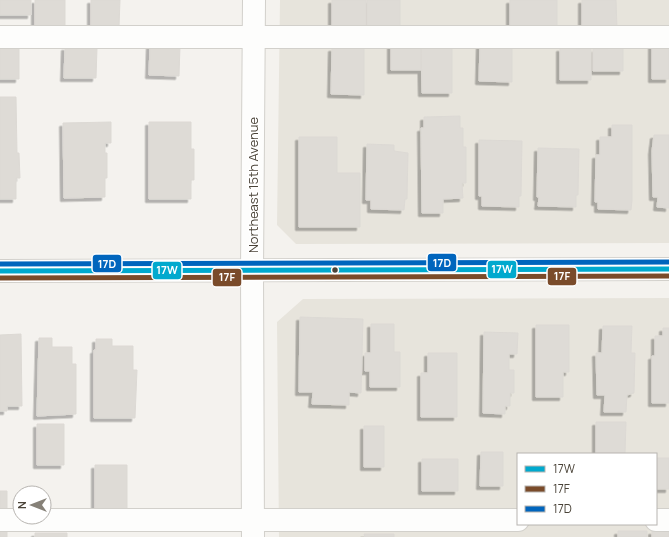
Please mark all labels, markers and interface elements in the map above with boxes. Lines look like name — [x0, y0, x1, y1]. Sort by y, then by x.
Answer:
street label: Northeast 15th Avenue — [244, 117, 262, 253]
line badge: 17D — [427, 253, 457, 272]
line badge: 17D — [92, 254, 122, 273]
text: 17D — [433, 255, 451, 270]
text: 17D — [98, 256, 116, 271]
line badge: 17W — [487, 260, 517, 279]
line badge: 17W — [152, 261, 182, 280]
text: 17W — [491, 261, 513, 276]
text: 17W — [156, 262, 178, 277]
unlabelled marker — [330, 265, 340, 275]
line badge: 17F — [547, 267, 577, 286]
line badge: 17F — [212, 268, 242, 287]
text: 17F — [554, 268, 570, 283]
text: 17F — [219, 269, 235, 284]
legend — [517, 453, 657, 525]
text: 17W — [553, 460, 576, 477]
text: 17F — [553, 480, 570, 497]
north arrow — [12, 485, 52, 525]
text: 17D — [553, 500, 572, 517]
text: N — [14, 501, 29, 509]

